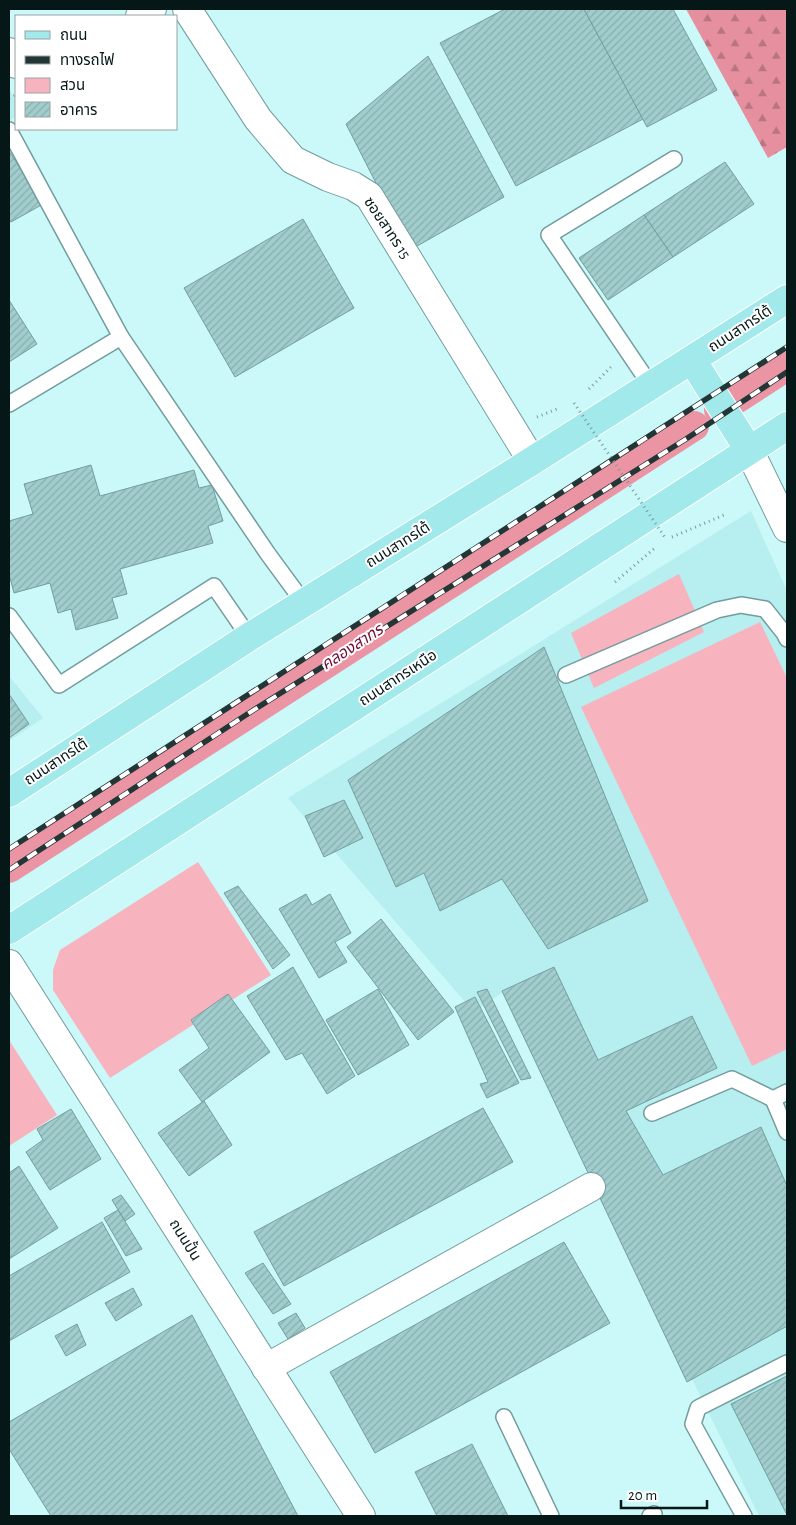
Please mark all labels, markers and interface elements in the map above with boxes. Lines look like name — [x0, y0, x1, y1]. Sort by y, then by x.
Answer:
legend — [15, 15, 178, 130]
text: ถนน — [60, 28, 87, 43]
text: ทางรถไฟ — [60, 52, 114, 68]
text: สวน — [60, 78, 85, 93]
text: อาคาร — [60, 103, 97, 118]
street label: ซอยสาทร 15 — [361, 194, 413, 262]
street label: ถนนสาทรใต้ — [705, 302, 774, 355]
street label: ถนนสาทรใต้ — [363, 519, 433, 571]
water label: คลองสาทร — [318, 621, 387, 673]
street label: ถนนสาทรเหนือ — [356, 646, 440, 709]
street label: ถนนสาทรใต้ — [21, 735, 90, 788]
street label: ถนนปั้น — [167, 1215, 206, 1263]
scale bar — [621, 1478, 707, 1510]
text: 20 m — [628, 1488, 657, 1503]

